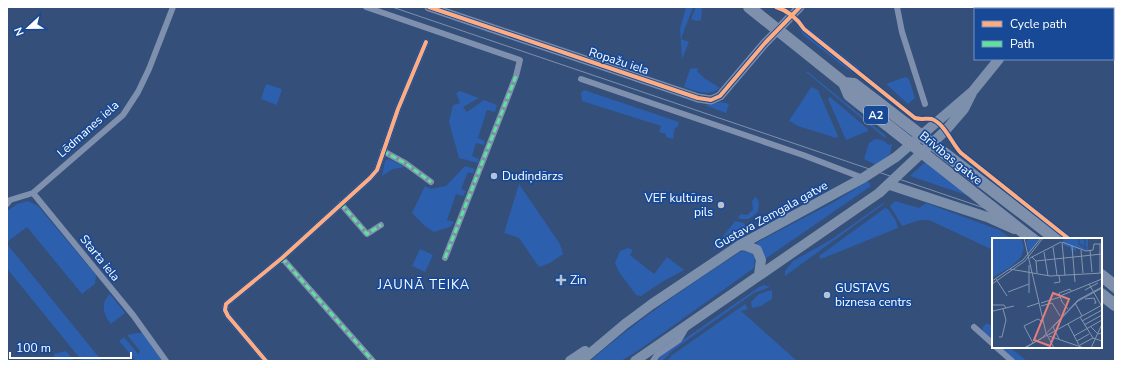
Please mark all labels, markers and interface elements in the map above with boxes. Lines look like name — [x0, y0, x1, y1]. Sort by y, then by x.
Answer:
north arrow — [8, 8, 48, 48]
legend — [974, 8, 1114, 60]
text: Cycle path — [1010, 16, 1067, 32]
text: N — [11, 25, 28, 38]
text: Path — [1010, 36, 1035, 52]
street label: Ropažu iela — [587, 44, 651, 78]
street label: Lēdmanes iela — [54, 97, 122, 161]
road number: A2 — [864, 106, 888, 124]
street label: Brīvības gatve — [916, 128, 986, 188]
place label: Dudiņdārzs — [502, 168, 563, 184]
marker: Dudiņdārzs — [489, 171, 499, 181]
street label: Gustava Zemgala gatve — [711, 177, 831, 253]
place label: VEF kultūras pils — [644, 190, 713, 220]
marker: VEF kultūras pils — [716, 200, 726, 210]
street label: Starta iela — [76, 231, 124, 285]
inset map — [992, 238, 1102, 348]
place label: Zin — [570, 272, 587, 288]
marker: Zin — [555, 274, 567, 286]
district label: JAUNĀ TEIKA — [377, 276, 470, 294]
place label: GUSTAVS biznesa centrs — [835, 280, 912, 310]
marker: GUSTAVS biznesa centrs — [822, 290, 832, 300]
scale bar — [10, 334, 131, 360]
text: 100 m — [16, 340, 51, 356]

